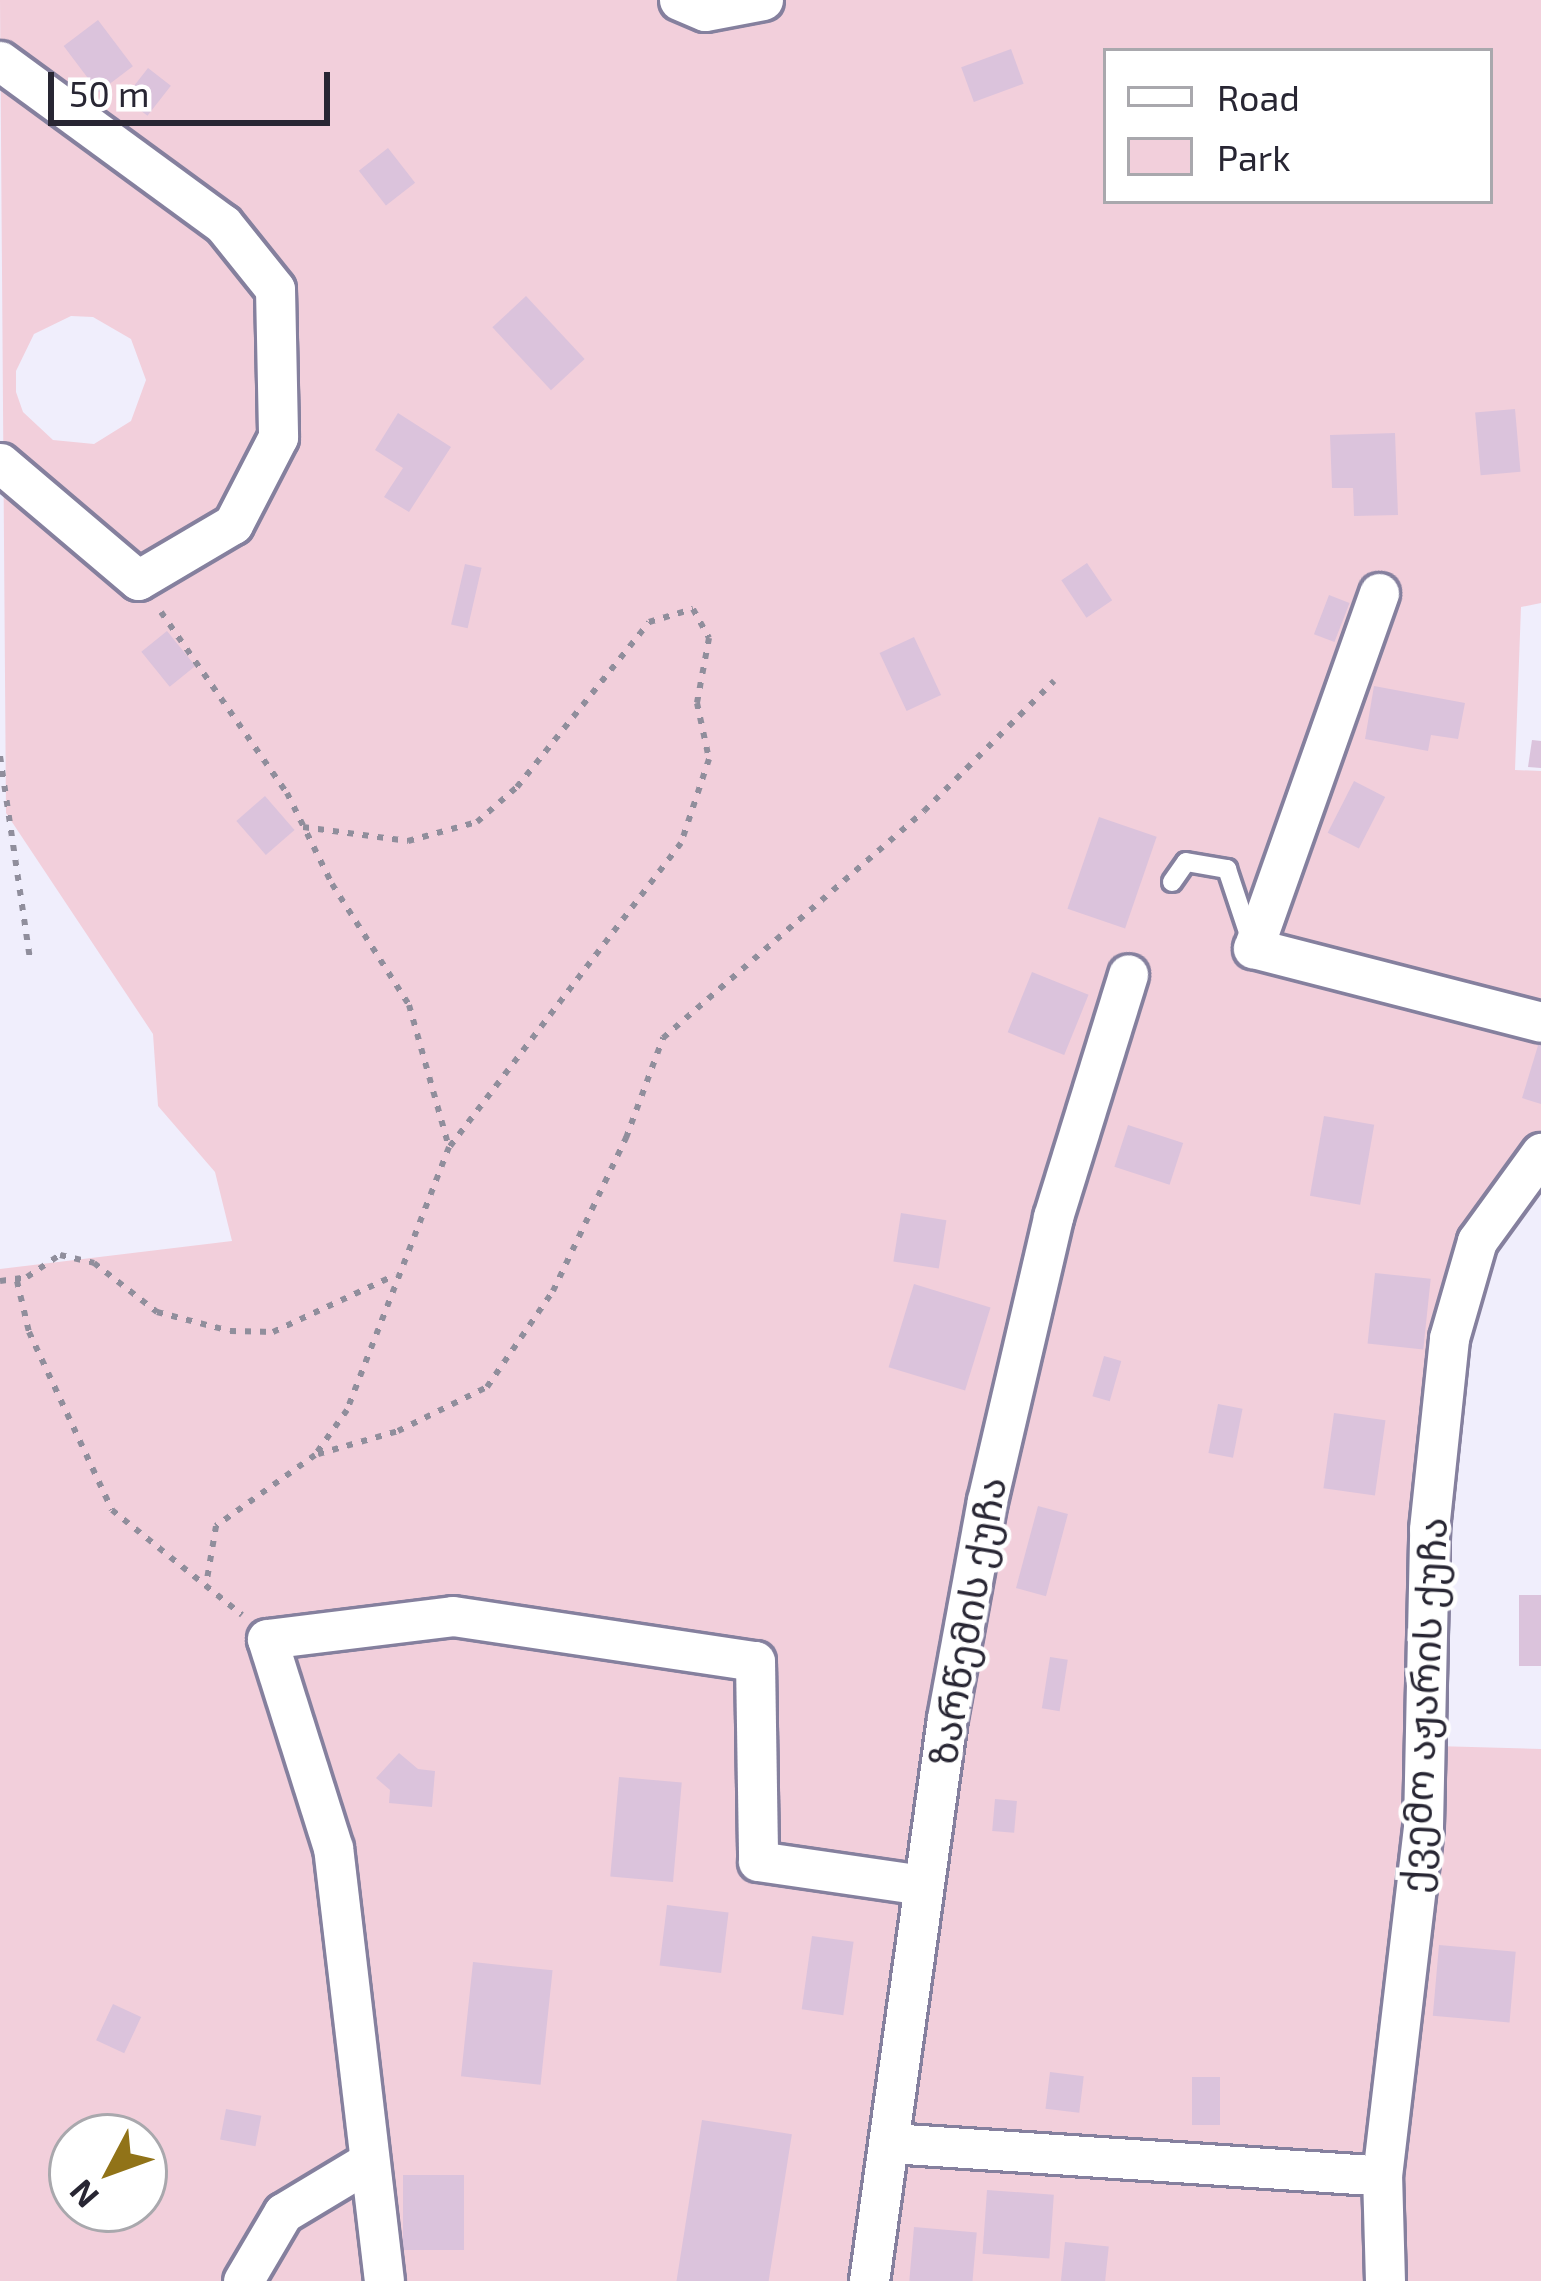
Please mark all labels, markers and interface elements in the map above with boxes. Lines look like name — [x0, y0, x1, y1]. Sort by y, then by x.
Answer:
scale bar — [54, 48, 336, 122]
legend — [1103, 48, 1493, 204]
text: 50 m — [69, 71, 150, 114]
text: Road — [1217, 75, 1300, 118]
text: Park — [1217, 135, 1291, 178]
street label: ზარწემის ქუჩა — [919, 1473, 1015, 1769]
street label: ქვემო აჟარის ქუჩა — [1390, 1516, 1456, 1894]
north arrow — [48, 2113, 168, 2233]
text: N — [60, 2173, 106, 2217]

